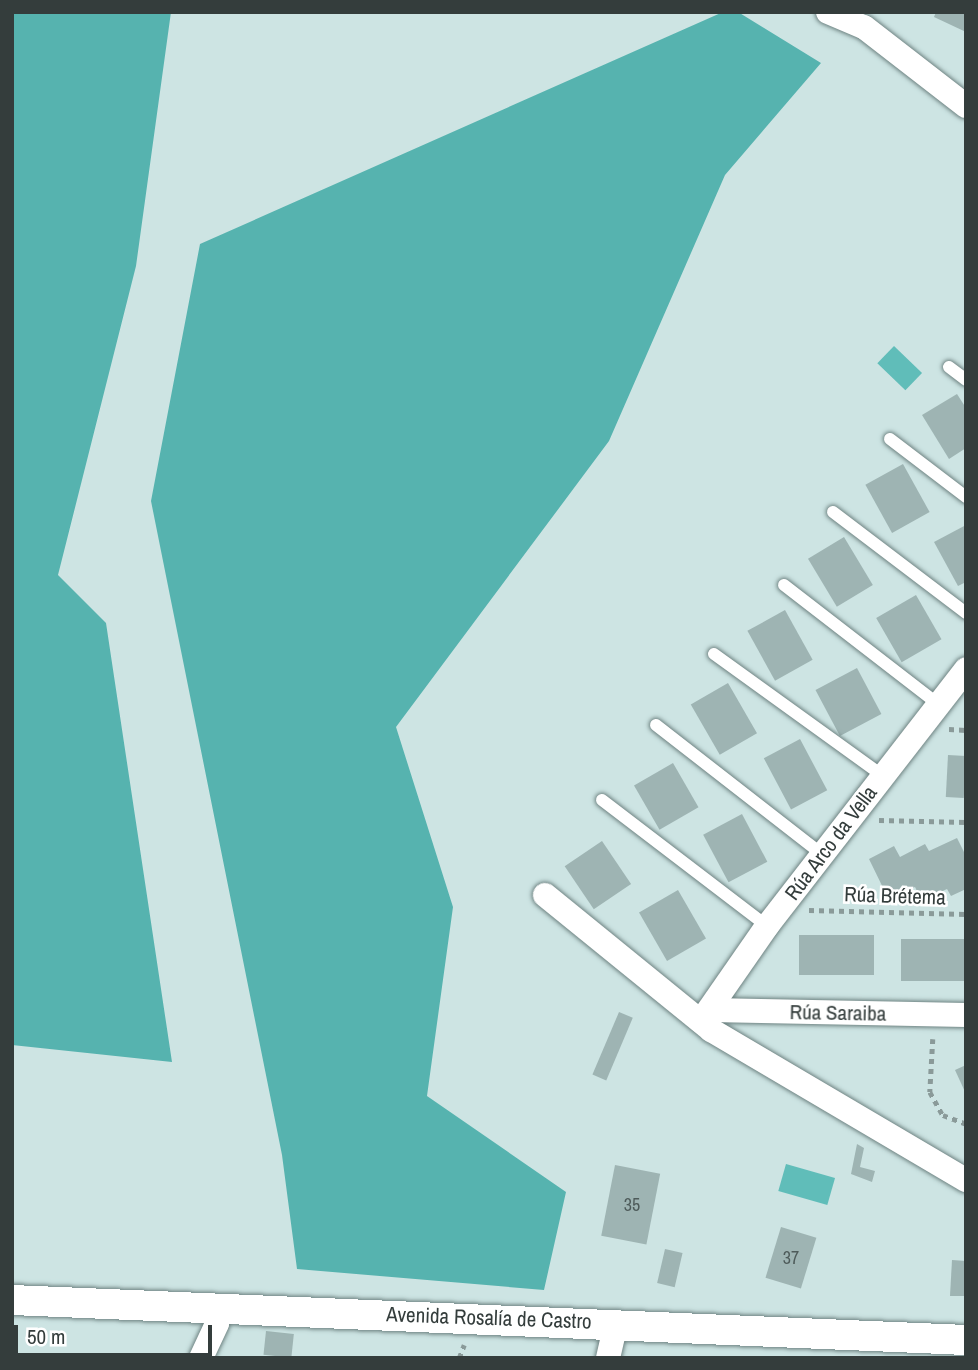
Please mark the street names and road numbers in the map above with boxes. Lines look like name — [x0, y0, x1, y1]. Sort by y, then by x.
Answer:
street label: Rúa Arco da Vella — [779, 780, 883, 906]
street label: Rúa Brétema — [844, 882, 946, 910]
street label: Rúa Saraiba — [789, 1000, 887, 1026]
street label: Avenida Rosalía de Castro — [386, 1302, 592, 1334]

